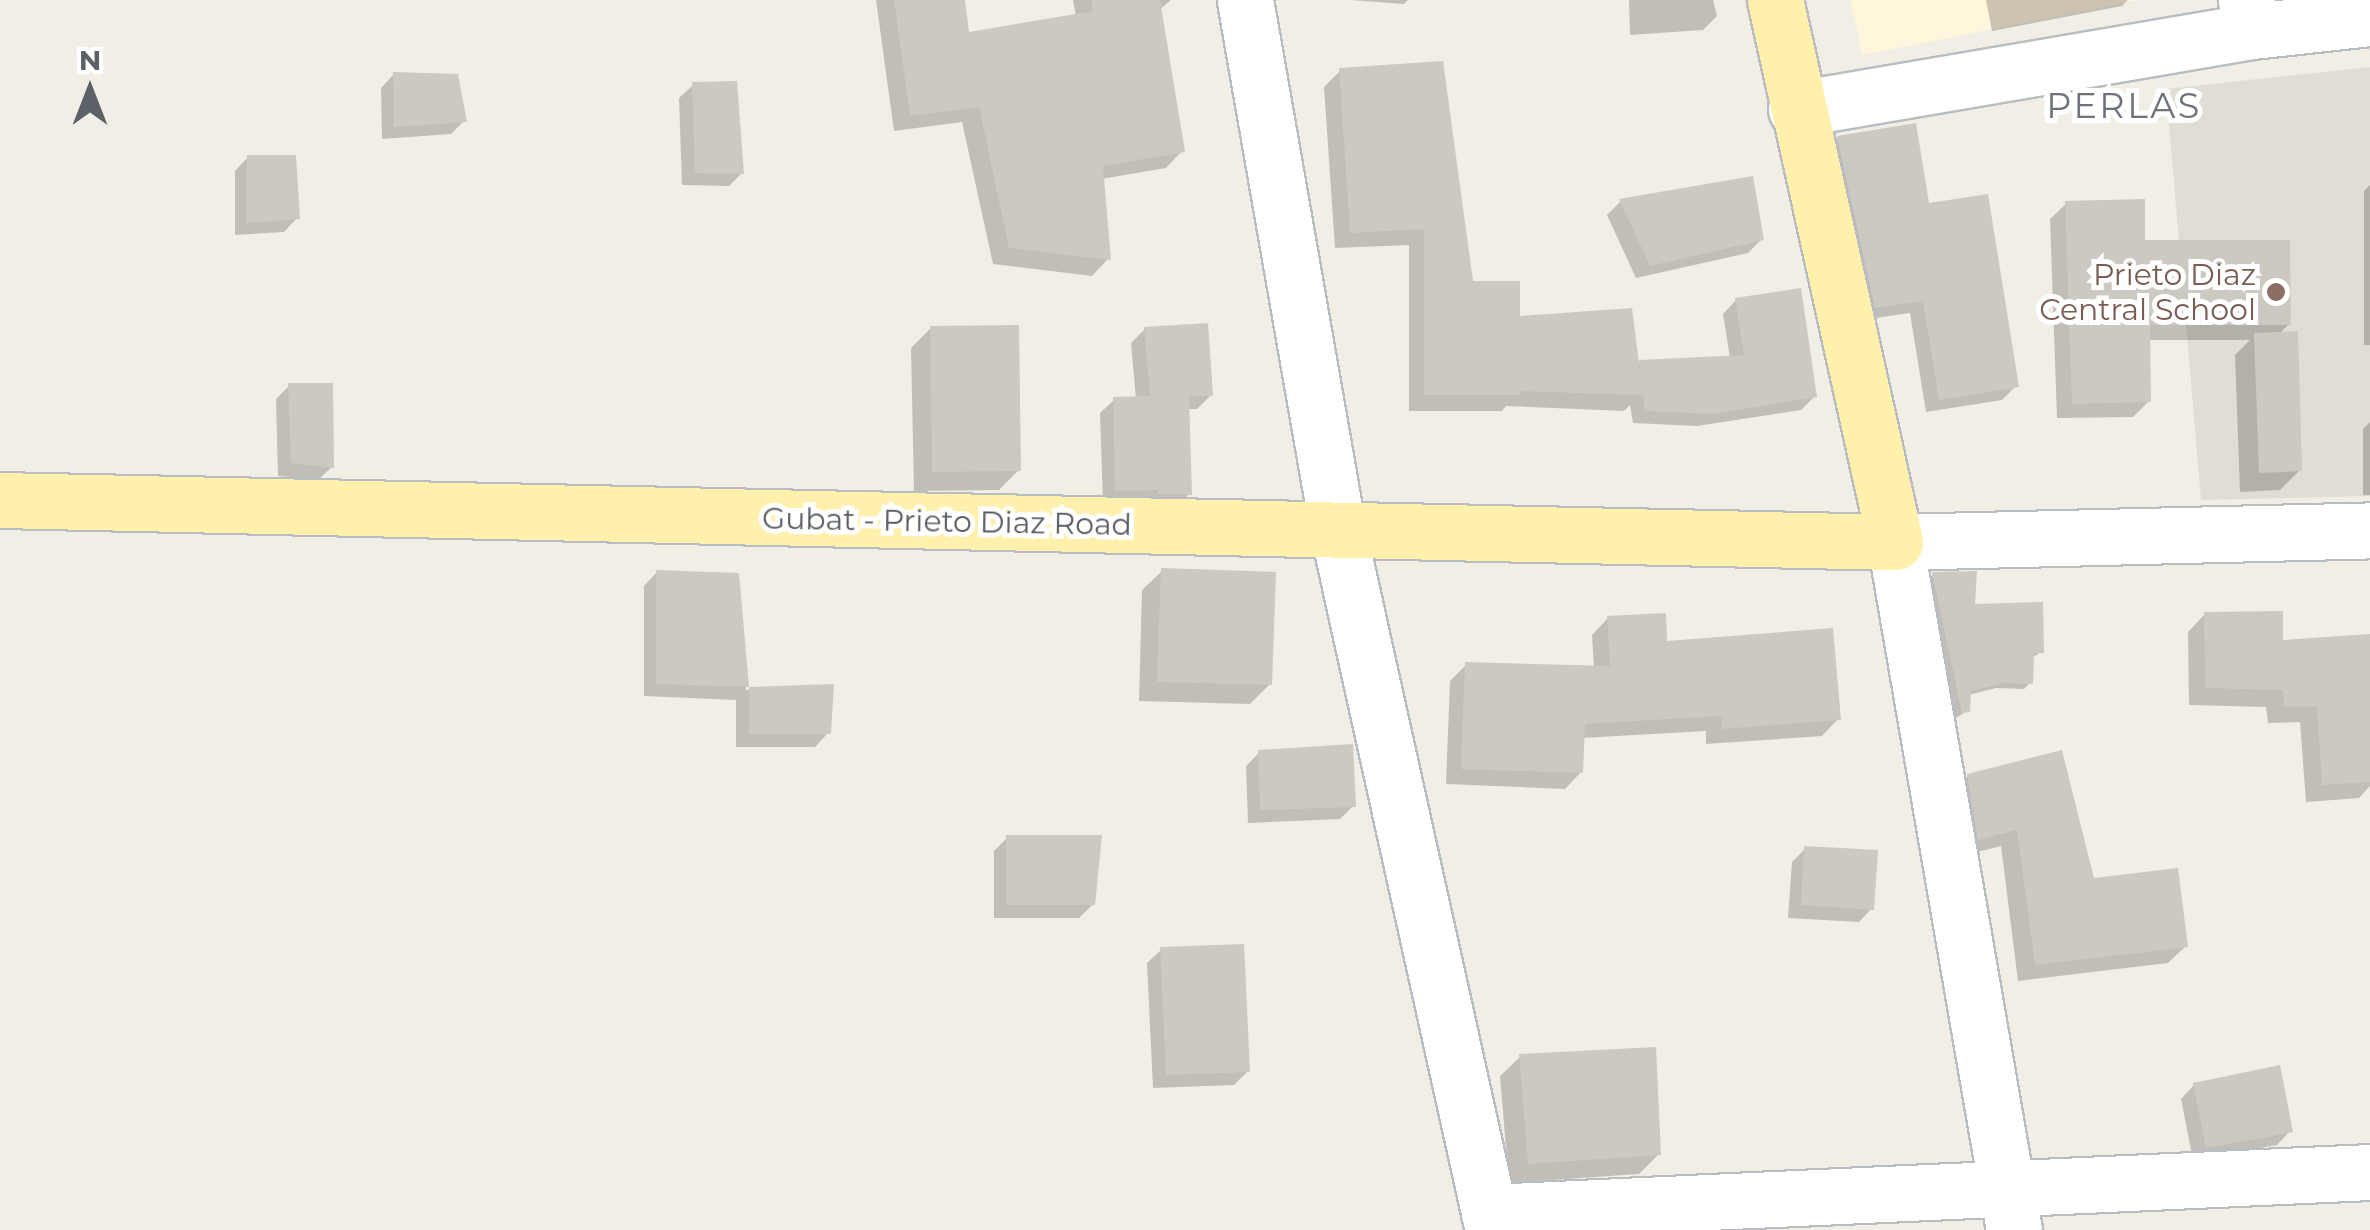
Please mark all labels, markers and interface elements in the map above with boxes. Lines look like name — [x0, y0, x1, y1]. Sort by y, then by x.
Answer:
north arrow — [40, 40, 140, 140]
text: N — [79, 43, 101, 77]
district label: PERLAS — [2046, 85, 2202, 127]
place label: Prieto Diaz Central School — [2039, 257, 2256, 328]
marker: Prieto Diaz Central School — [2265, 281, 2287, 303]
street label: Gubat - Prieto Diaz Road — [762, 501, 1132, 543]

